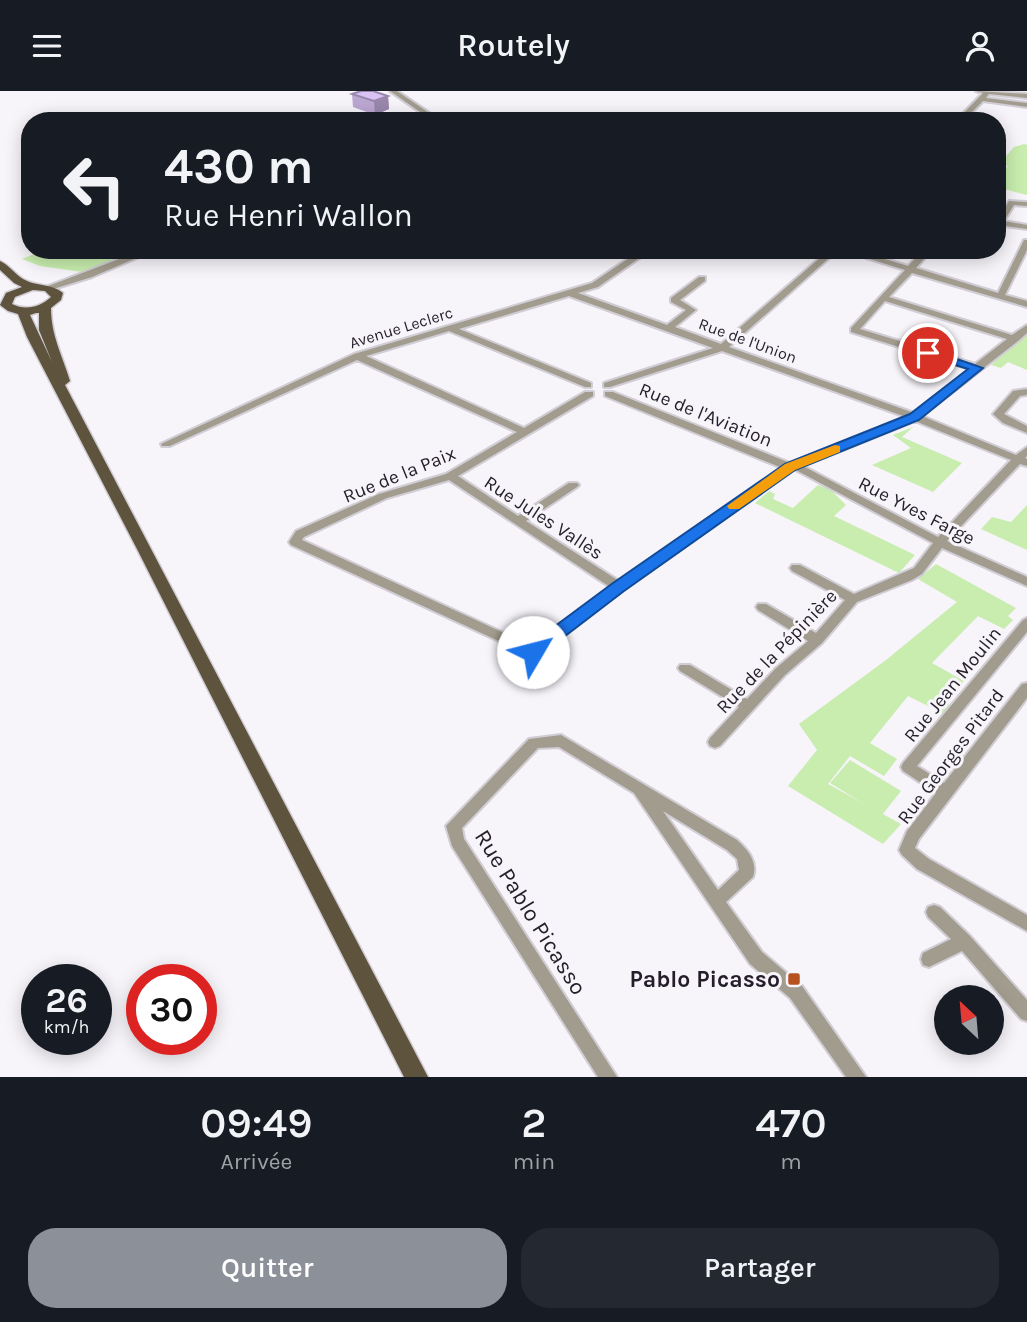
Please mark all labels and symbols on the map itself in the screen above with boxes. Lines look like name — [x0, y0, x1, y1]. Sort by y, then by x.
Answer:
street label: Avenue Leclerc — [347, 303, 455, 352]
street label: Rue de l'Union — [696, 314, 799, 367]
pin — [898, 323, 958, 383]
street label: Rue de l'Aviation — [636, 378, 775, 452]
street label: Rue de la Paix — [340, 442, 459, 508]
street label: Rue Jules Vallès — [480, 471, 607, 564]
street label: Rue Yves Farge — [855, 472, 978, 550]
street label: Rue de la Pépinière — [712, 585, 842, 718]
position arrow — [496, 615, 570, 689]
street label: Rue Jean Moulin — [900, 623, 1006, 747]
street label: Rue Georges Pitard — [893, 685, 1009, 828]
street label: Rue Pablo Picasso — [469, 825, 592, 1000]
speed limit sign: 30 — [126, 964, 217, 1055]
place label: Pablo Picasso — [629, 966, 780, 993]
marker: Pablo Picasso — [786, 971, 802, 987]
north arrow — [934, 985, 1004, 1055]

